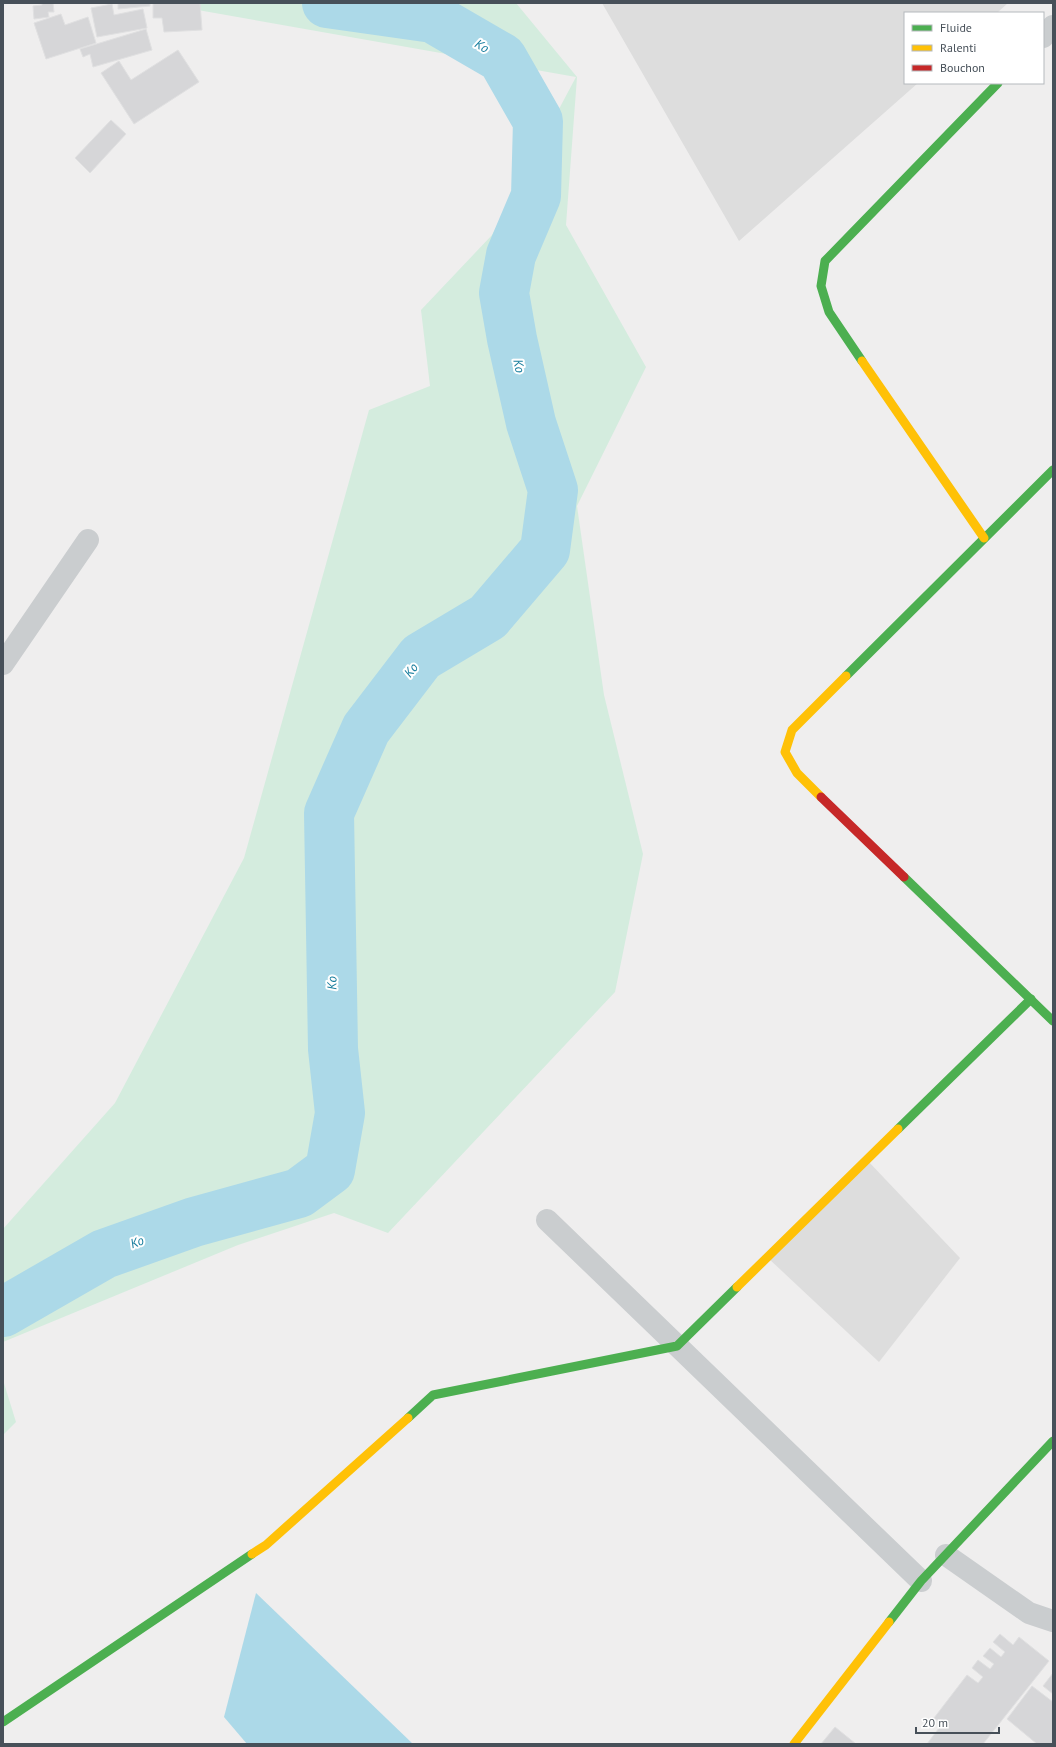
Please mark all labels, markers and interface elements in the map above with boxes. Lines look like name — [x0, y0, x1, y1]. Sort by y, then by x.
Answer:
legend — [904, 12, 1044, 84]
text: Fluide — [940, 20, 972, 35]
water label: Ko — [472, 35, 493, 57]
text: Ralenti — [940, 40, 976, 55]
text: Bouchon — [940, 60, 985, 75]
water label: Ko — [509, 358, 529, 375]
water label: Ko — [400, 659, 422, 681]
water label: Ko — [323, 976, 341, 990]
water label: Ko — [128, 1232, 147, 1252]
scale bar — [916, 1709, 999, 1735]
text: 20 m — [922, 1715, 948, 1730]

